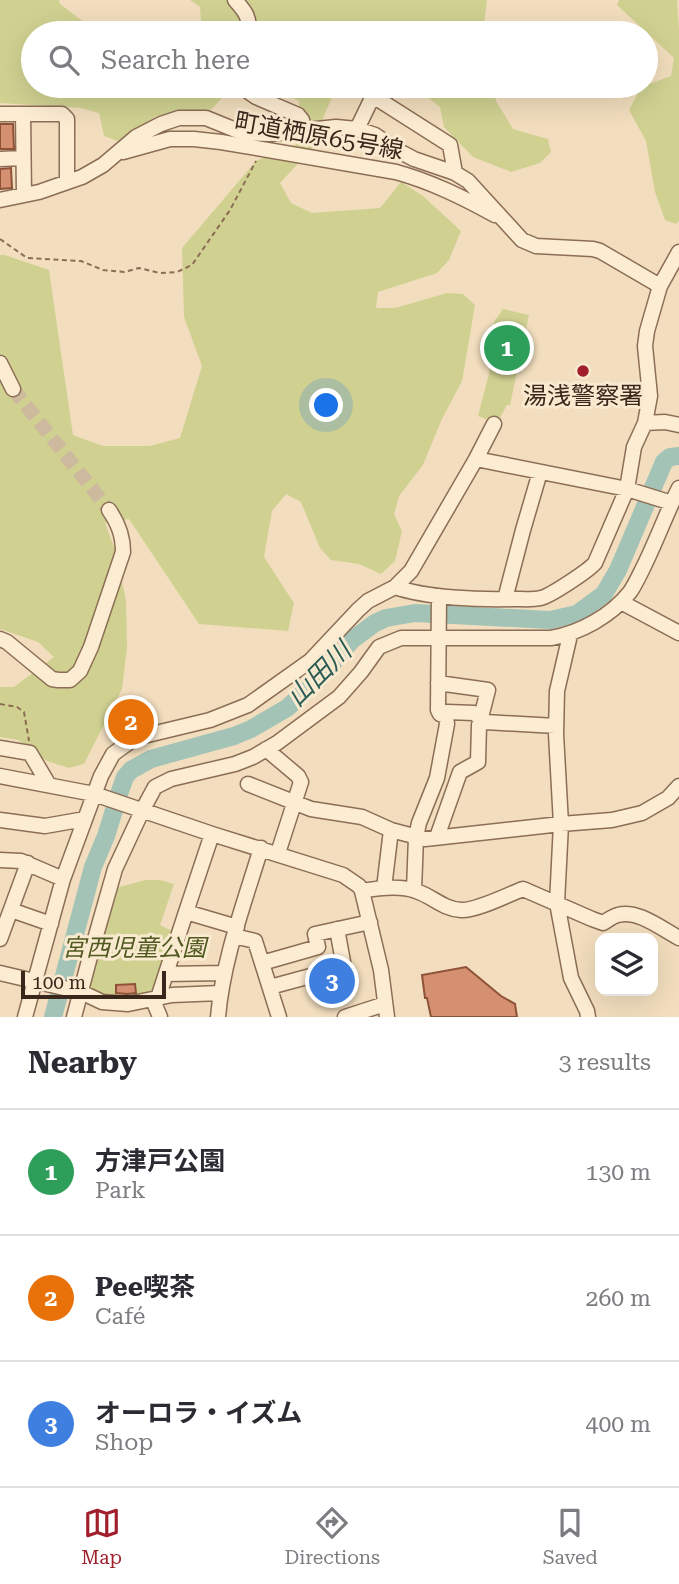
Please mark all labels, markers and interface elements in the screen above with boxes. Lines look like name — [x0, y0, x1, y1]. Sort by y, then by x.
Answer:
search box — [21, 21, 658, 98]
icon: search — [45, 41, 83, 79]
text: Search here — [101, 45, 250, 75]
street label: 町道栖原65号線 — [232, 107, 406, 165]
pin: 1 — [484, 322, 530, 374]
marker: 湯浅警察署 — [575, 363, 591, 379]
place label: 湯浅警察署 — [523, 382, 643, 410]
your location — [309, 388, 343, 422]
water label: 山田川 — [281, 634, 359, 712]
pin: 2 — [108, 696, 154, 748]
map controls — [595, 933, 658, 996]
button: layers — [595, 933, 658, 996]
park label: 宮西児童公園 — [62, 934, 209, 962]
pin: 3 — [309, 955, 355, 1007]
scale bar — [21, 968, 166, 1000]
text: 100 m — [32, 971, 86, 994]
text: Nearby — [28, 1045, 137, 1080]
text: 3 results — [559, 1049, 651, 1076]
text: 方津戸公園 — [95, 1146, 225, 1176]
text: 1 — [45, 1159, 57, 1186]
text: 130 m — [586, 1159, 651, 1186]
text: Park — [95, 1177, 146, 1204]
text: Pee喫茶 — [95, 1272, 195, 1302]
text: 2 — [45, 1285, 57, 1312]
text: 260 m — [586, 1285, 651, 1312]
text: Café — [95, 1303, 145, 1330]
text: オーロラ・イズム — [95, 1398, 302, 1428]
text: 3 — [45, 1411, 57, 1438]
text: 400 m — [586, 1411, 651, 1438]
text: Shop — [95, 1429, 153, 1456]
tab: Map — [81, 1504, 122, 1569]
tab: Directions — [284, 1504, 380, 1569]
tab: Saved — [543, 1504, 598, 1569]

